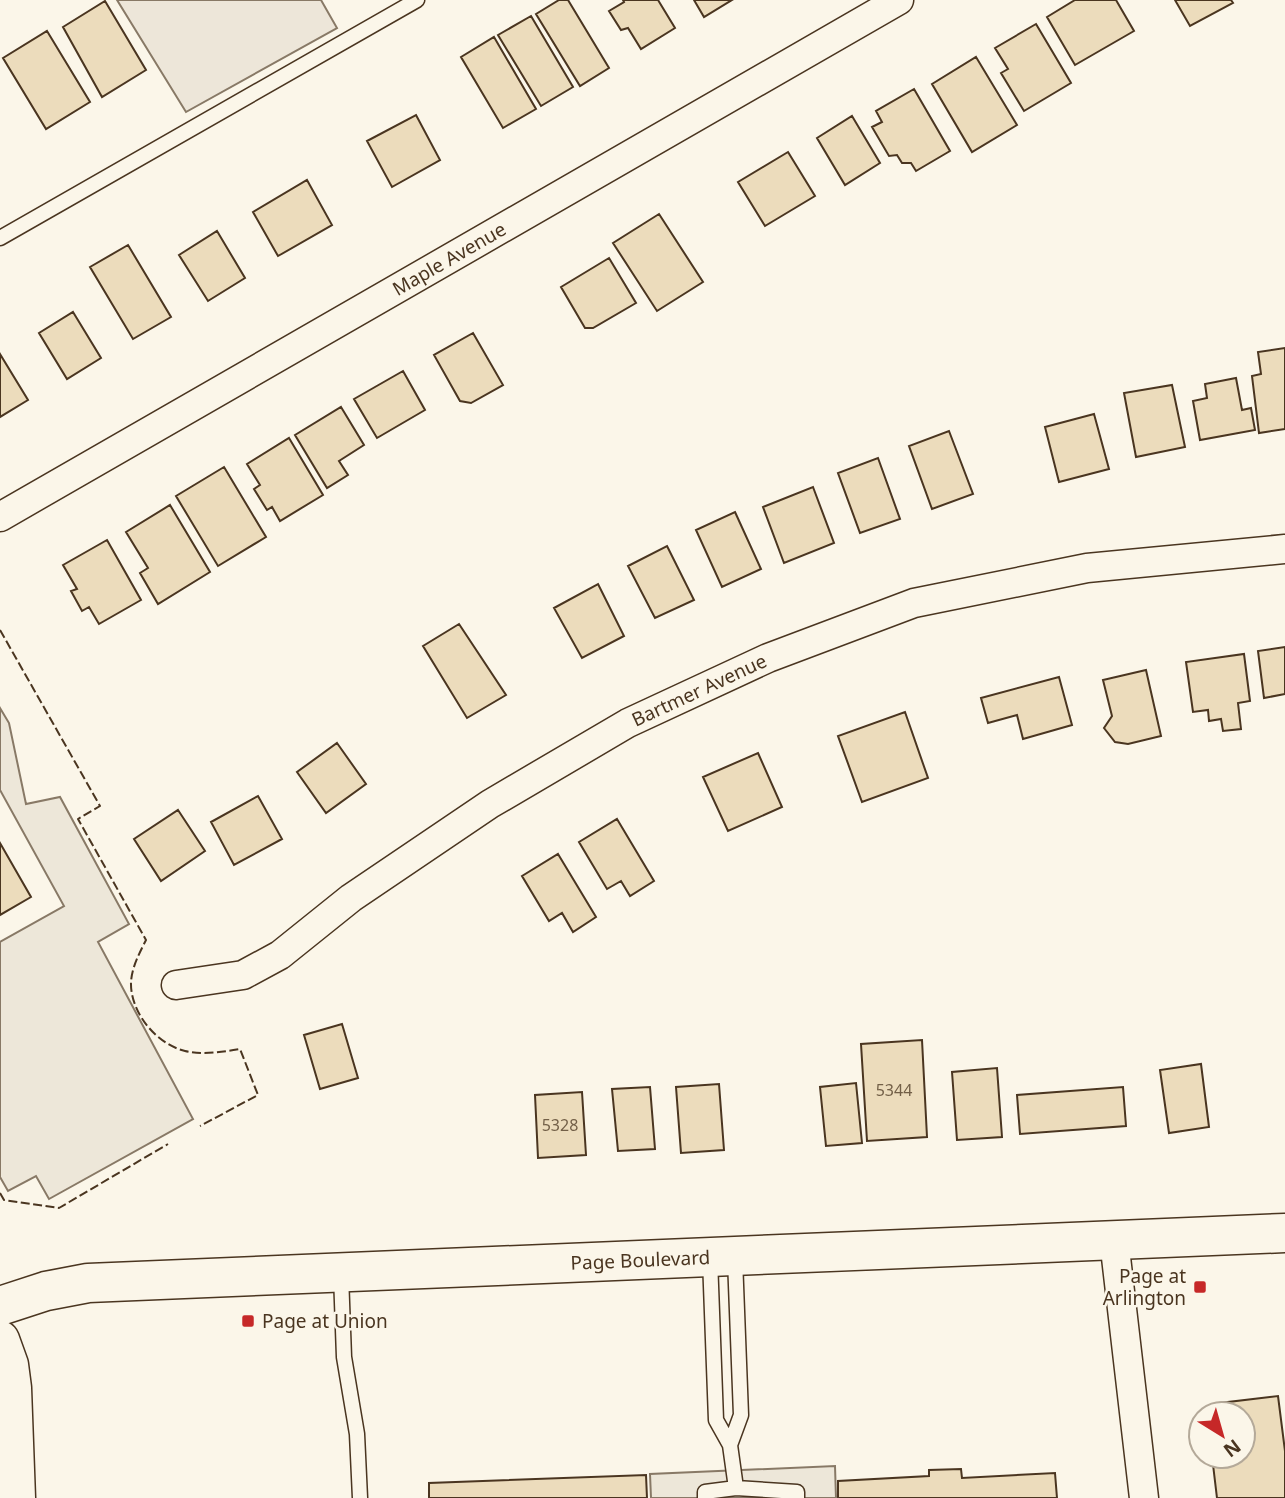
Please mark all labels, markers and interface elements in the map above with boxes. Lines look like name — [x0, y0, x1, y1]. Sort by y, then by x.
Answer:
street label: Maple Avenue — [388, 216, 511, 302]
street label: Bartmer Avenue — [627, 648, 771, 733]
house number: 5344 — [876, 1079, 912, 1101]
house number: 5328 — [542, 1114, 578, 1136]
street label: Page Boulevard — [570, 1244, 711, 1276]
place label: Page at Arlington — [1103, 1263, 1186, 1311]
marker: Page at Arlington — [1192, 1279, 1208, 1295]
place label: Page at Union — [262, 1308, 388, 1334]
marker: Page at Union — [240, 1313, 256, 1329]
north arrow — [1187, 1400, 1257, 1470]
text: N — [1218, 1434, 1246, 1464]

